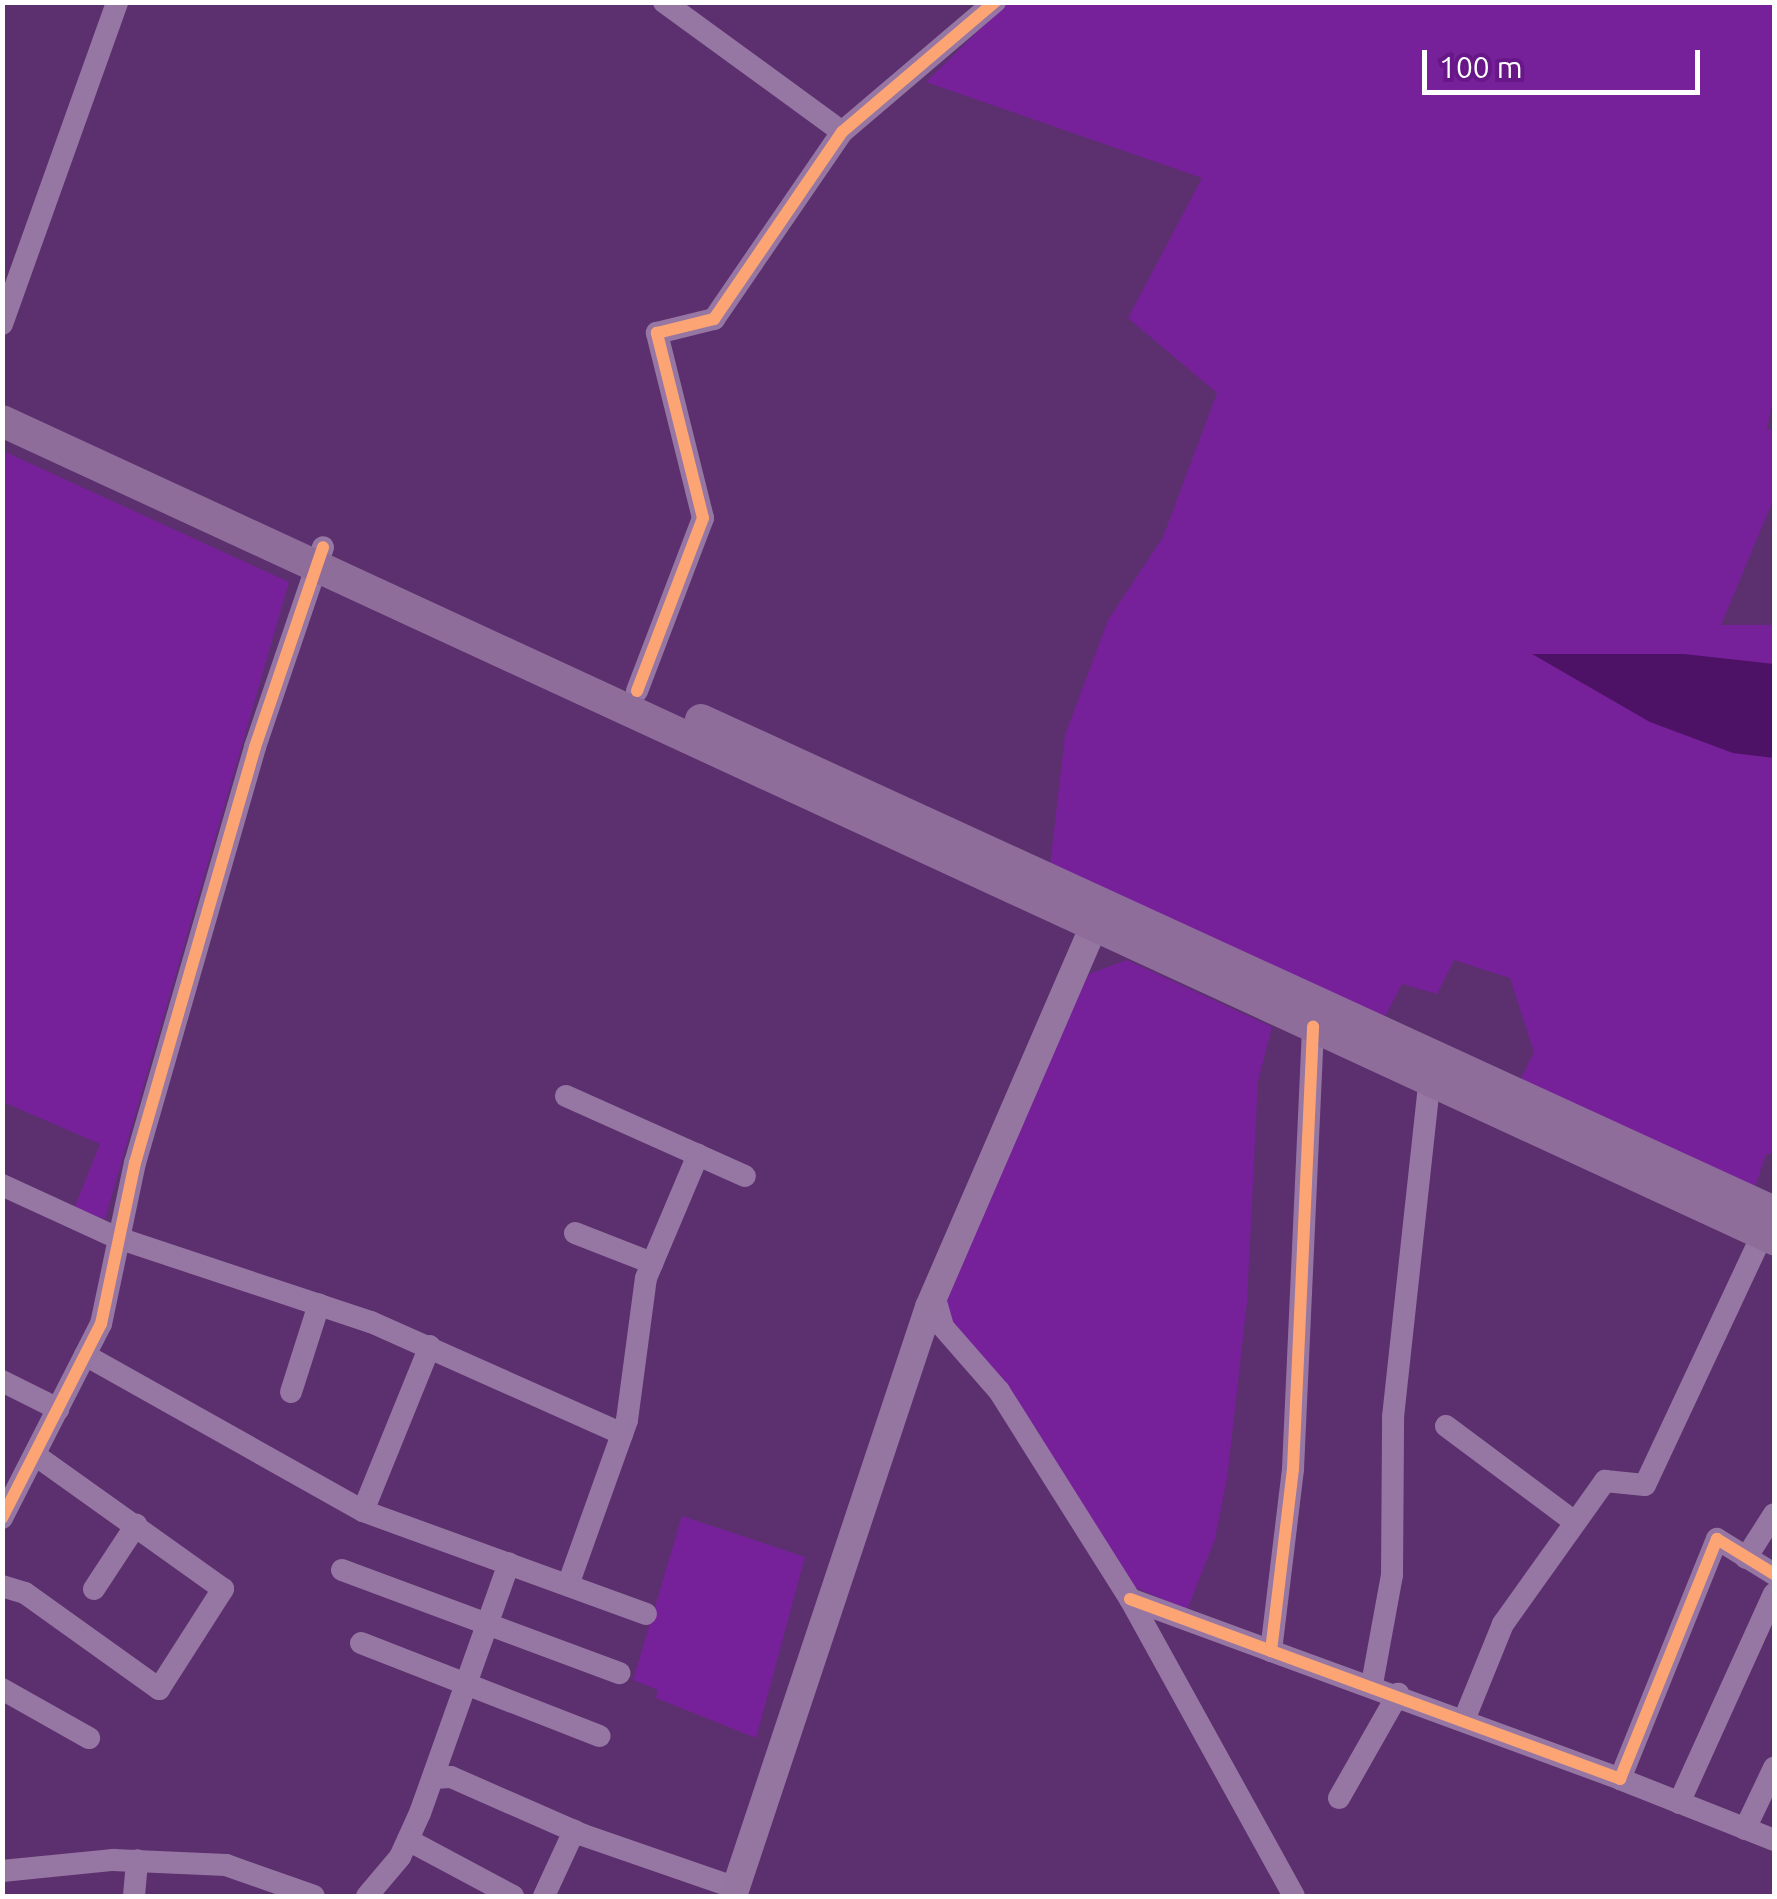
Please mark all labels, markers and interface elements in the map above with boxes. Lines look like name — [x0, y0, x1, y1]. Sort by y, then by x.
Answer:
scale bar — [1427, 30, 1704, 92]
text: 100 m — [1439, 50, 1523, 84]

